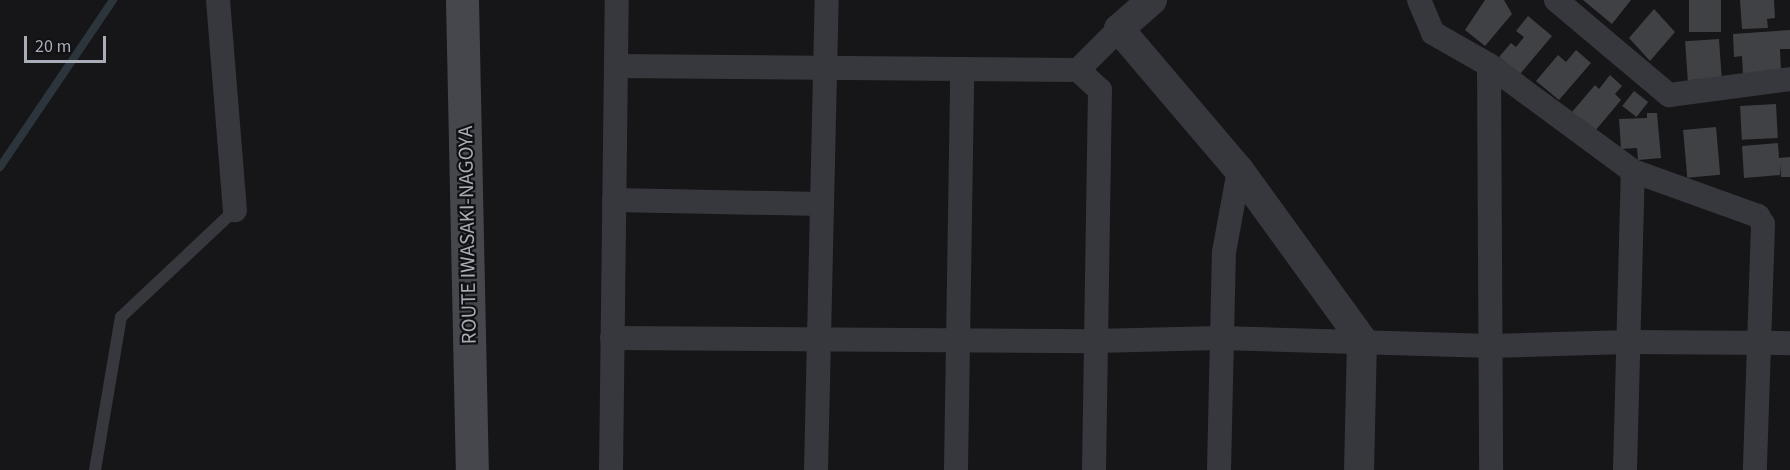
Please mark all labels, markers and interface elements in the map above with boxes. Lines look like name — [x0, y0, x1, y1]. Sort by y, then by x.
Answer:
scale bar — [27, 24, 110, 62]
text: 20 m — [35, 34, 71, 59]
street label: ROUTE IWASAKI-NAGOYA — [452, 125, 482, 345]

